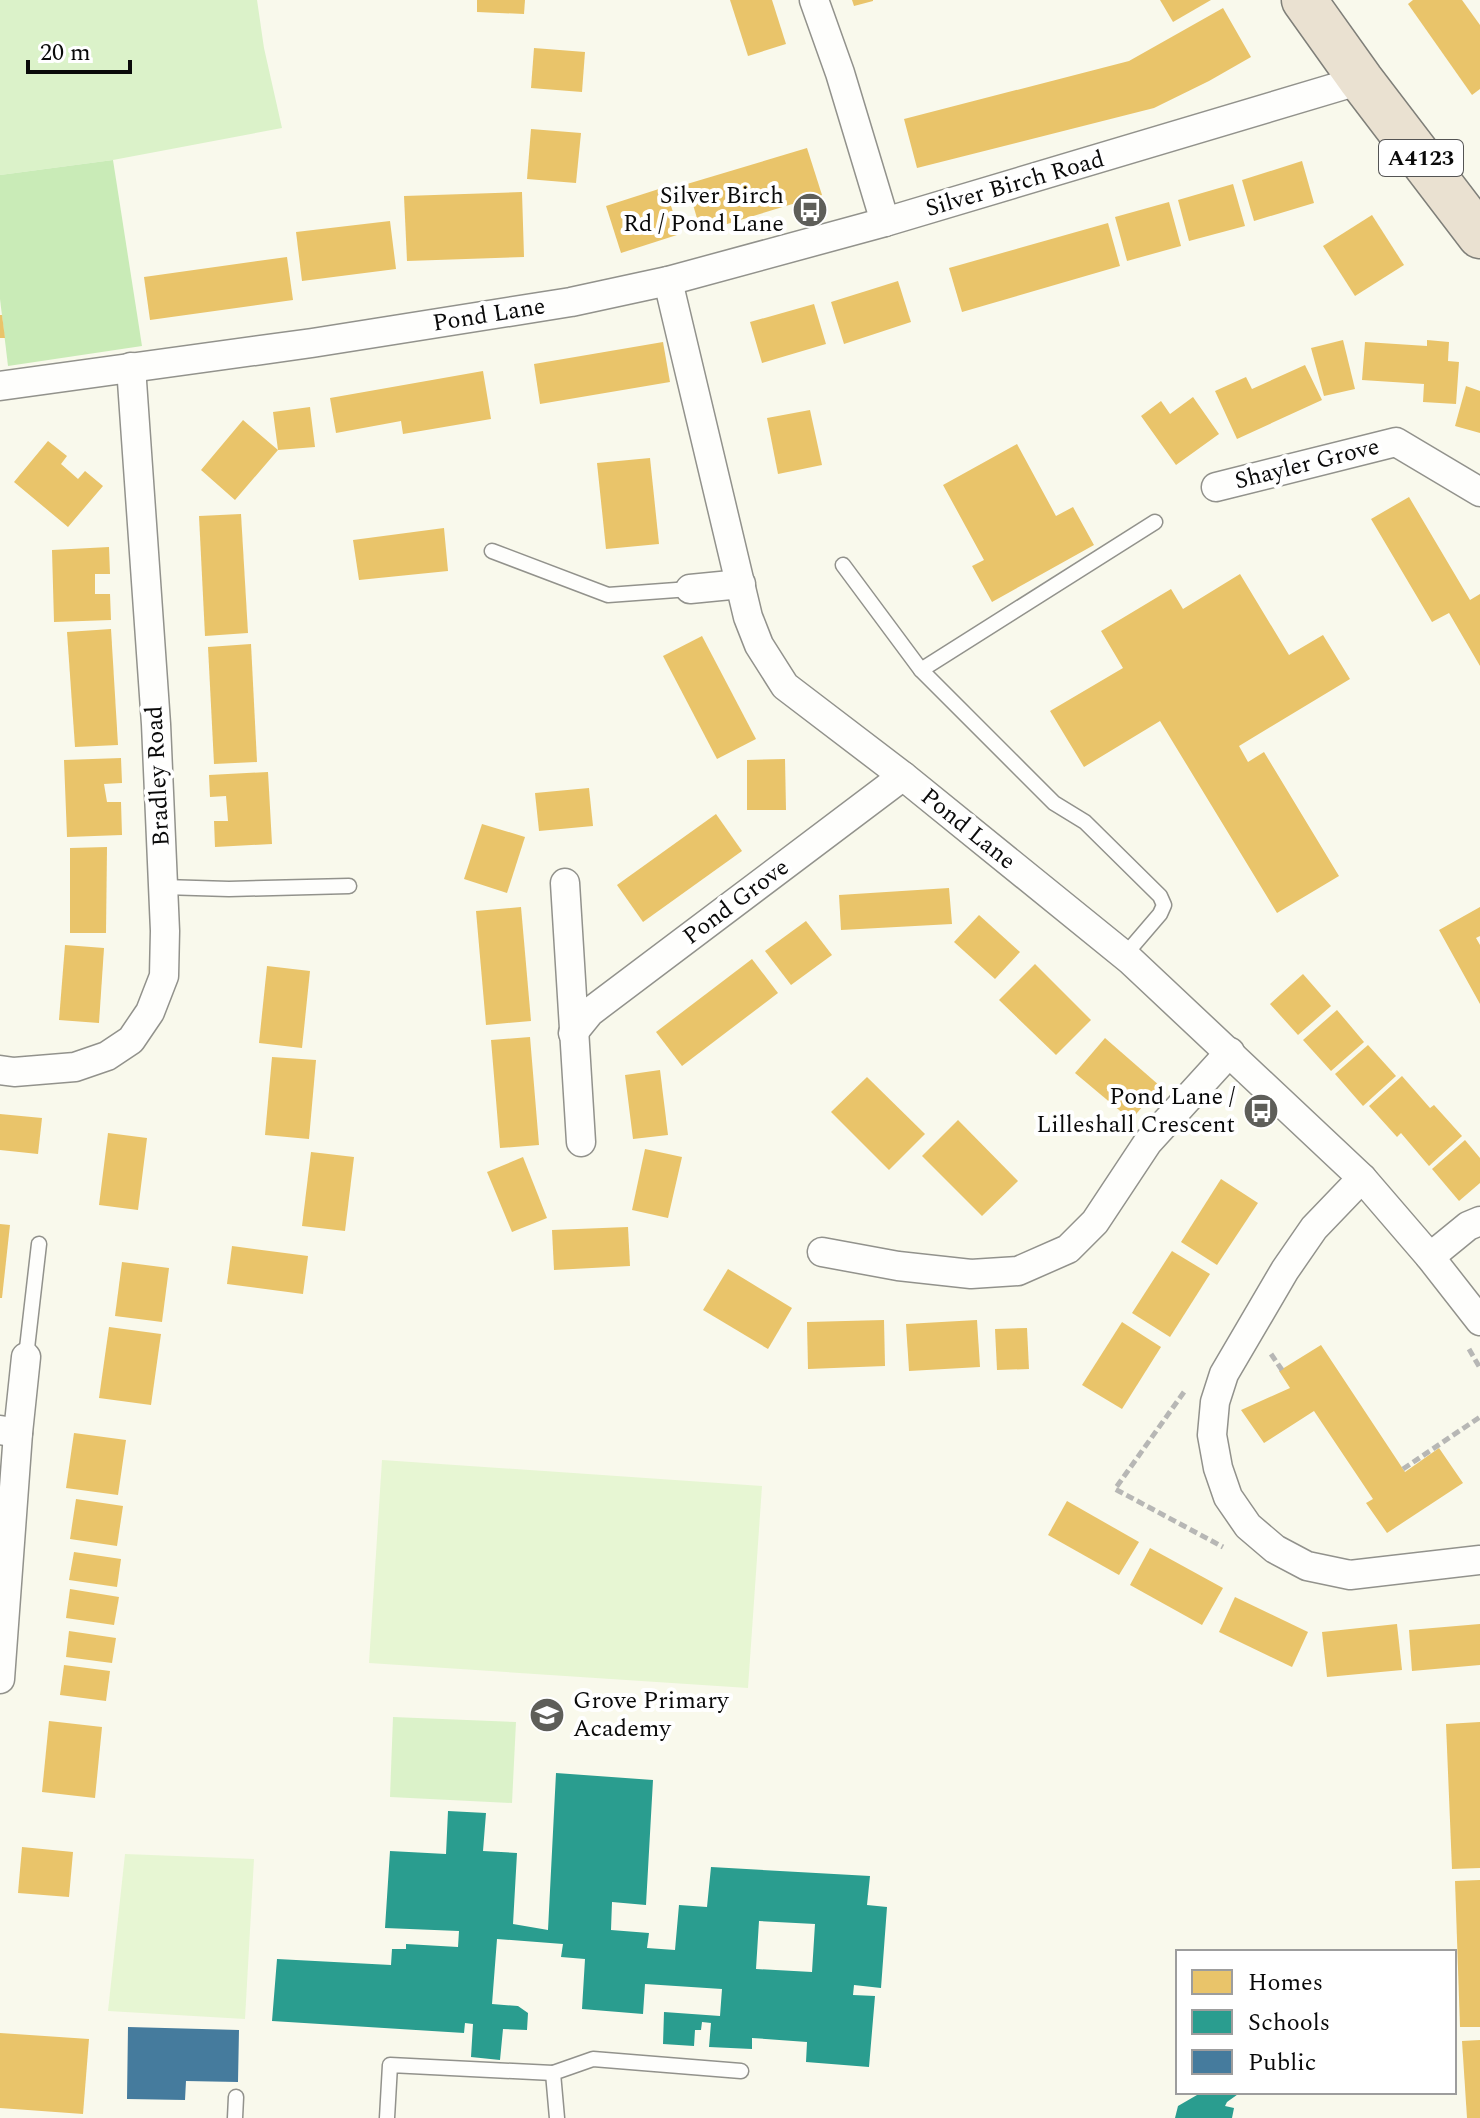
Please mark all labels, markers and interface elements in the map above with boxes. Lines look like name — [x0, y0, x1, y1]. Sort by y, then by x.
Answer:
scale bar — [28, 24, 130, 74]
text: 20 m — [40, 35, 91, 71]
road number: A4123 — [1379, 140, 1463, 176]
street label: Silver Birch Road — [921, 141, 1109, 227]
place label: Silver Birch Rd / Pond Lane — [623, 178, 784, 242]
bus stop icon: Silver Birch Rd / Pond Lane — [791, 191, 829, 229]
street label: Pond Lane — [430, 288, 548, 342]
street label: Shayler Grove — [1231, 429, 1383, 499]
street label: Bradley Road — [136, 705, 180, 847]
street label: Pond Lane — [913, 779, 1023, 879]
street label: Pond Grove — [675, 850, 797, 954]
place label: Pond Lane / Lilleshall Crescent — [1036, 1079, 1235, 1143]
bus stop icon: Pond Lane / Lilleshall Crescent — [1242, 1092, 1280, 1130]
place label: Grove Primary Academy — [573, 1683, 730, 1747]
school or university icon: Grove Primary Academy — [528, 1696, 566, 1734]
legend — [1176, 1950, 1456, 2094]
text: Homes — [1248, 1965, 1323, 2001]
text: Schools — [1248, 2005, 1330, 2041]
text: Public — [1248, 2045, 1316, 2081]

